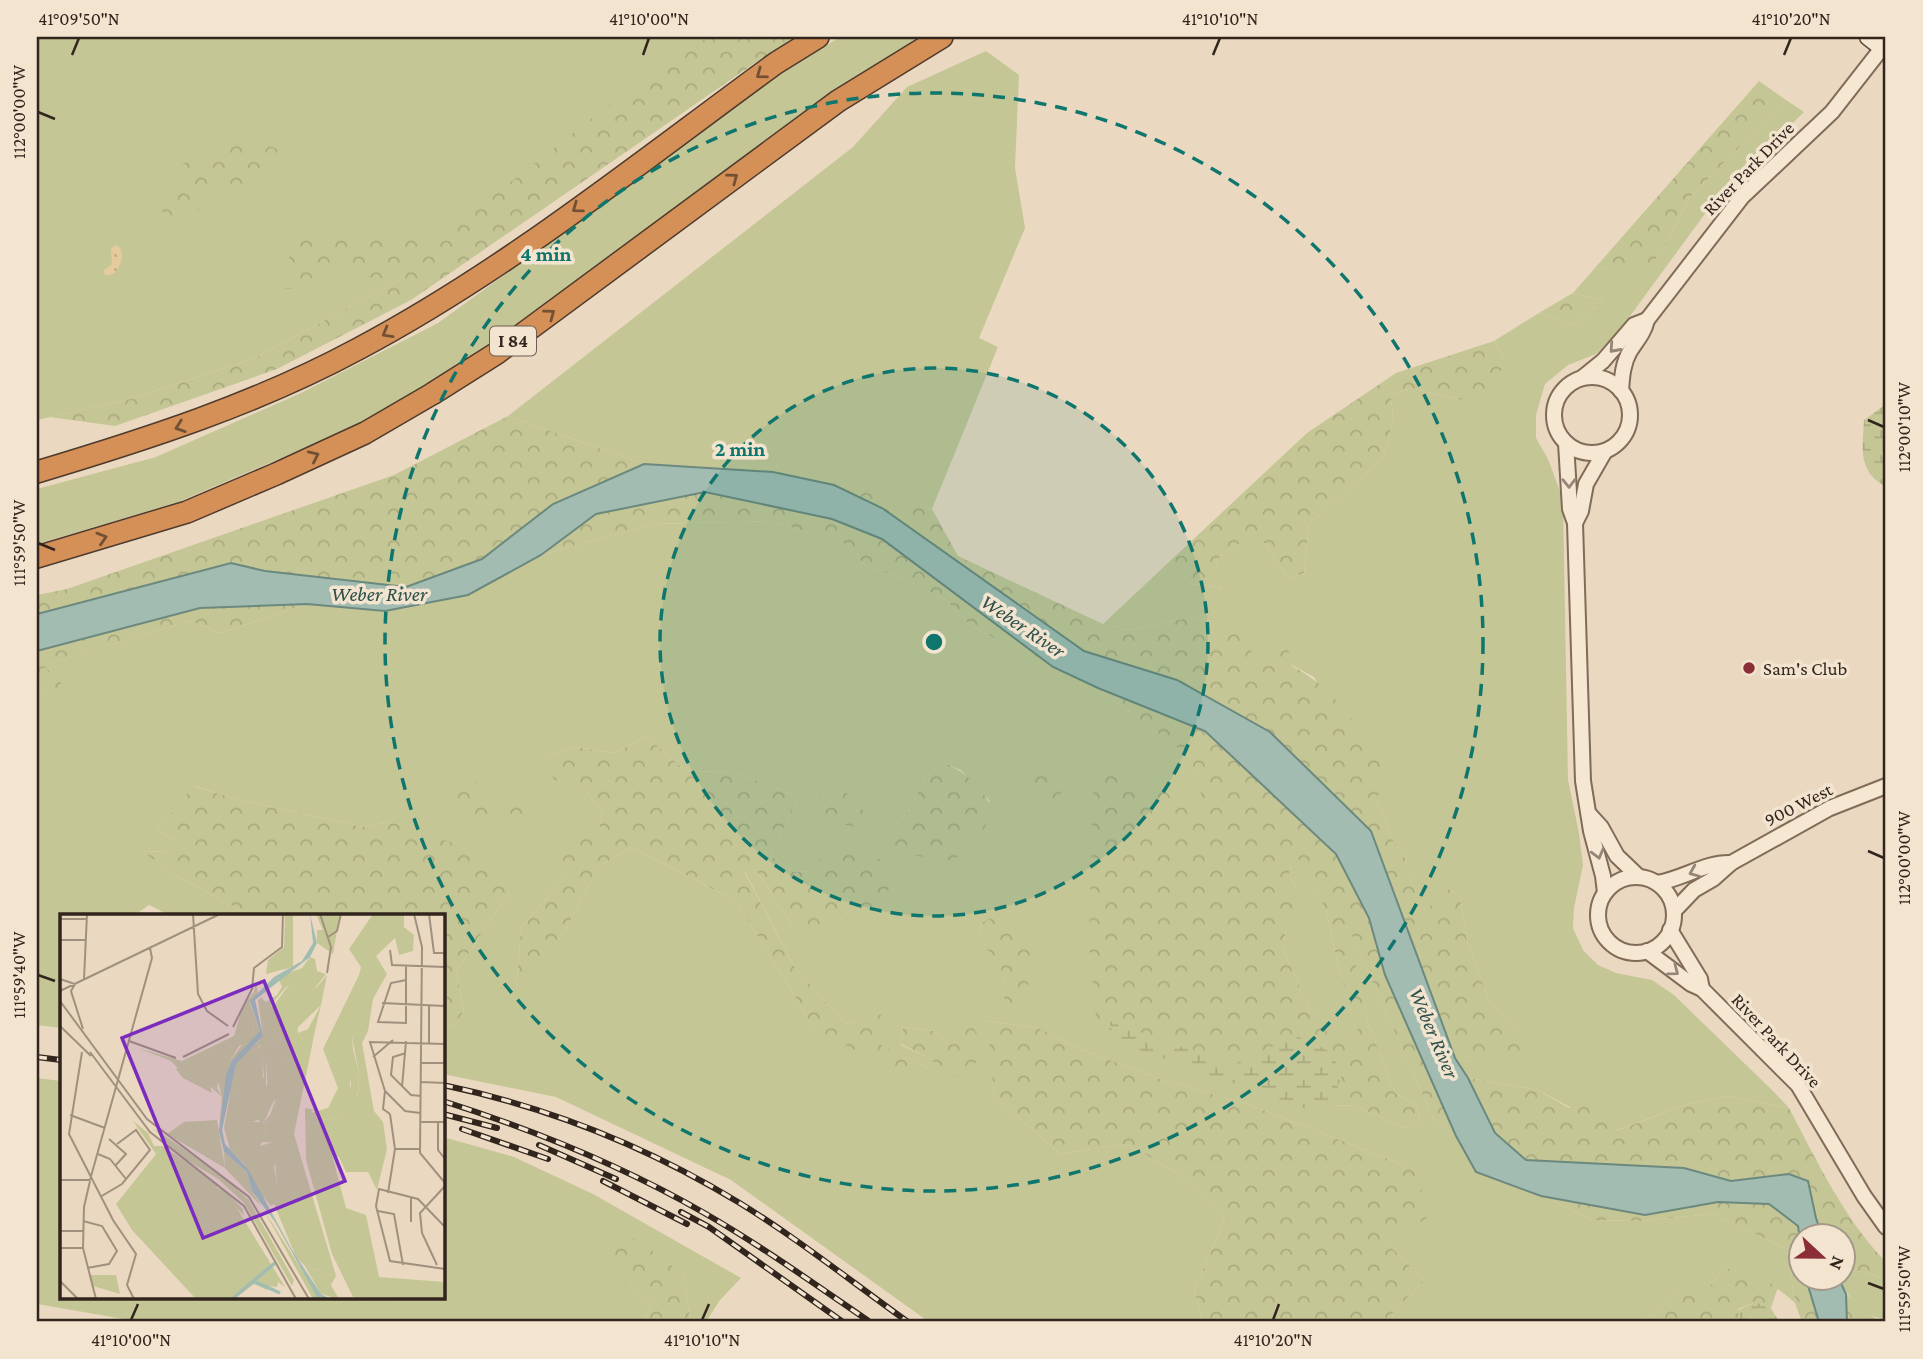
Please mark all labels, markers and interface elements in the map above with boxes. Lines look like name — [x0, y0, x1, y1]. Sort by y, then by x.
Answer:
text: 41°09'50"N — [38, 9, 120, 29]
text: 41°10'00"N — [609, 9, 689, 29]
text: 41°10'10"N — [1182, 9, 1258, 29]
text: 41°10'20"N — [1751, 9, 1831, 29]
text: 112°00'00"W — [9, 65, 29, 159]
one-way arrow — [756, 66, 769, 78]
street label: River Park Drive — [1699, 117, 1798, 219]
one-way arrow — [725, 174, 738, 187]
one-way arrow — [573, 200, 585, 212]
text: 4 min — [520, 242, 572, 266]
one-way arrow — [543, 310, 555, 322]
one-way arrow — [382, 325, 394, 338]
road number: I 84 — [490, 326, 536, 356]
one-way arrow — [1610, 340, 1623, 353]
text: 112°00'10"W — [1894, 381, 1914, 472]
one-way arrow — [175, 419, 187, 433]
text: 2 min — [715, 437, 765, 461]
one-way arrow — [307, 451, 319, 465]
one-way arrow — [1562, 478, 1577, 489]
text: 111°59'50"W — [9, 499, 29, 586]
one-way arrow — [96, 531, 108, 546]
water label: Weber River — [331, 582, 428, 606]
water label: Weber River — [976, 589, 1070, 663]
centre of rings — [922, 630, 946, 654]
place label: Sam's Club — [1763, 658, 1848, 679]
marker: Sam's Club — [1741, 660, 1757, 676]
street label: 900 West — [1761, 778, 1836, 830]
text: 112°00'00"W — [1894, 811, 1914, 905]
one-way arrow — [1590, 848, 1604, 860]
one-way arrow — [1689, 864, 1701, 878]
inset map — [60, 914, 444, 1300]
text: 111°59'40"W — [9, 931, 29, 1018]
one-way arrow — [1666, 963, 1679, 975]
water label: Weber River — [1404, 984, 1464, 1082]
street label: River Park Drive — [1728, 989, 1826, 1092]
north arrow — [1786, 1222, 1856, 1292]
text: 111°59'50"W — [1894, 1245, 1914, 1332]
text: N — [1825, 1253, 1849, 1273]
text: 41°10'00"N — [91, 1330, 171, 1350]
text: 41°10'10"N — [664, 1330, 740, 1350]
text: 41°10'20"N — [1233, 1330, 1313, 1350]

